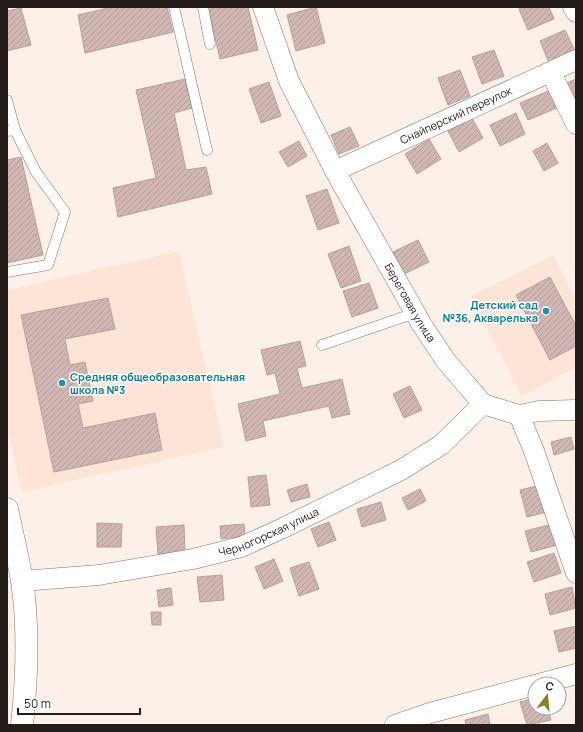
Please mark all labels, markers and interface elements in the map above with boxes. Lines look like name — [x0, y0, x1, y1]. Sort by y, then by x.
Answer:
street label: Снайперский переулок — [397, 82, 515, 147]
street label: Береговая улица — [382, 260, 439, 345]
place label: Детский сад №36, Акварелька — [442, 297, 538, 325]
marker: Детский сад №36, Акварелька — [541, 306, 551, 316]
place label: Средняя общеобразовательная школа №3 — [70, 369, 245, 397]
marker: Средняя общеобразовательная школа №3 — [57, 378, 67, 388]
street label: Черногорская улица — [217, 504, 321, 559]
north arrow — [527, 676, 567, 716]
text: С — [544, 678, 556, 694]
scale bar — [18, 690, 140, 716]
text: 50 m — [24, 695, 51, 712]

